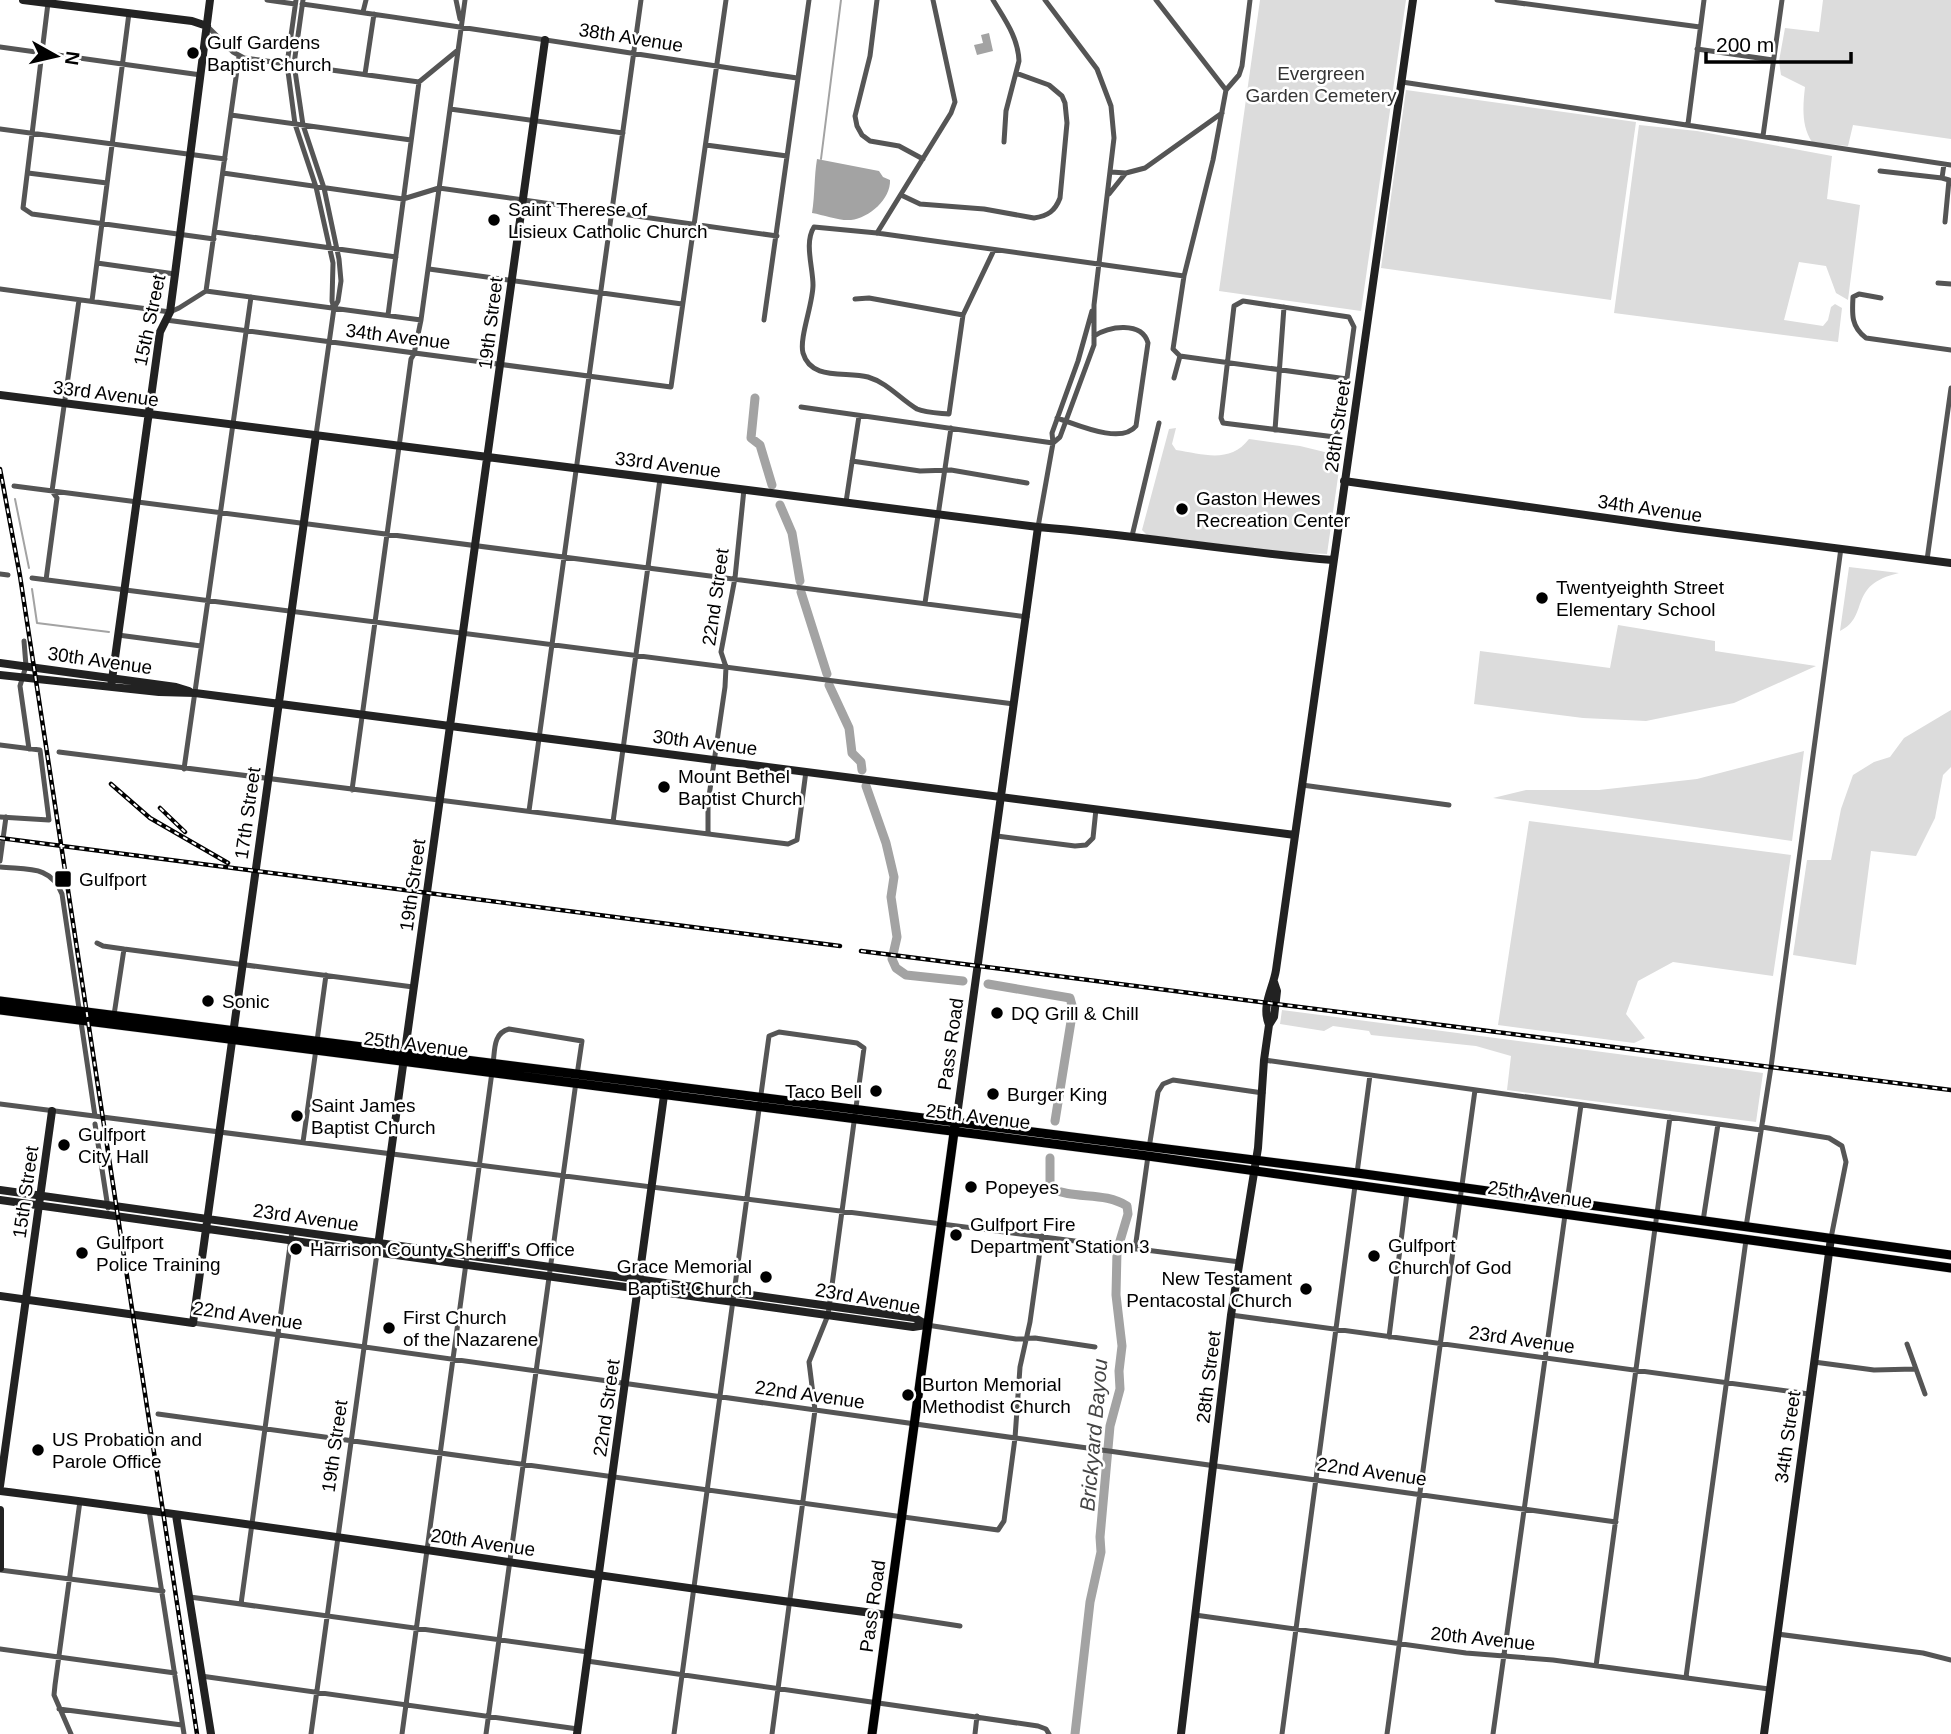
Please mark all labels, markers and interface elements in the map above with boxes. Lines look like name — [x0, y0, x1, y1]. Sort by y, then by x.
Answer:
street label: 38th Avenue — [577, 19, 685, 56]
north arrow — [21, 21, 91, 91]
scale bar — [1706, 21, 1851, 65]
place label: Gulf Gardens Baptist Church — [207, 32, 332, 75]
text: 200 m — [1716, 33, 1774, 56]
marker: Gulf Gardens Baptist Church — [185, 45, 201, 61]
text: N — [61, 50, 84, 67]
park label: Evergreen Garden Cemetery — [1245, 63, 1397, 106]
place label: Saint Therese of Lisieux Catholic Church — [508, 199, 708, 242]
marker: Saint Therese of Lisieux Catholic Church — [486, 212, 502, 228]
street label: 15th Street — [130, 272, 170, 368]
street label: 19th Street — [474, 275, 507, 370]
street label: 34th Avenue — [344, 320, 451, 353]
street label: 33rd Avenue — [52, 377, 160, 410]
street label: 28th Street — [1321, 378, 1354, 474]
street label: 33rd Avenue — [614, 448, 722, 481]
place label: Gaston Hewes Recreation Center — [1196, 488, 1351, 531]
street label: 34th Avenue — [1596, 491, 1704, 526]
marker: Gaston Hewes Recreation Center — [1174, 501, 1190, 517]
street label: 22nd Street — [698, 546, 733, 647]
place label: Twentyeighth Street Elementary School — [1556, 577, 1725, 620]
marker: Twentyeighth Street Elementary School — [1534, 590, 1550, 606]
street label: 30th Avenue — [46, 643, 154, 678]
street label: 30th Avenue — [651, 726, 758, 759]
street label: 17th Street — [231, 765, 264, 861]
place label: Mount Bethel Baptist Church — [678, 766, 803, 809]
marker: Mount Bethel Baptist Church — [656, 779, 672, 795]
street label: 19th Street — [396, 837, 429, 933]
marker: Gulfport — [53, 869, 73, 889]
place label: Gulfport — [79, 869, 147, 890]
place label: Sonic — [222, 991, 270, 1012]
marker: Sonic — [200, 993, 216, 1009]
street label: Pass Road — [934, 997, 967, 1092]
place label: DQ Grill & Chill — [1011, 1003, 1139, 1024]
marker: DQ Grill & Chill — [989, 1005, 1005, 1021]
street label: 25th Avenue — [362, 1028, 469, 1061]
place label: Taco Bell — [785, 1081, 862, 1102]
marker: Taco Bell — [868, 1083, 884, 1099]
place label: Burger King — [1007, 1084, 1107, 1105]
marker: Burger King — [985, 1086, 1001, 1102]
place label: Saint James Baptist Church — [311, 1095, 436, 1138]
street label: 25th Avenue — [924, 1100, 1031, 1133]
marker: Saint James Baptist Church — [289, 1108, 305, 1124]
place label: Gulfport City Hall — [78, 1124, 149, 1167]
marker: Gulfport City Hall — [56, 1137, 72, 1153]
street label: 15th Street — [9, 1144, 42, 1240]
place label: Popeyes — [985, 1177, 1059, 1198]
street label: 25th Avenue — [1486, 1177, 1594, 1212]
marker: Popeyes — [963, 1179, 979, 1195]
street label: 23rd Avenue — [252, 1200, 360, 1235]
place label: Gulfport Fire Department Station 3 — [970, 1214, 1150, 1257]
marker: Gulfport Fire Department Station 3 — [948, 1227, 964, 1243]
place label: Gulfport Police Training — [96, 1232, 221, 1275]
place label: Gulfport Church of God — [1388, 1235, 1512, 1278]
place label: Harrison County Sheriff's Office — [310, 1239, 575, 1260]
marker: Harrison County Sheriff's Office — [288, 1241, 304, 1257]
marker: Gulfport Police Training — [74, 1245, 90, 1261]
marker: Gulfport Church of God — [1366, 1248, 1382, 1264]
place label: Grace Memorial Baptist Church — [617, 1256, 752, 1299]
place label: New Testament Pentacostal Church — [1126, 1268, 1293, 1311]
marker: Grace Memorial Baptist Church — [758, 1269, 774, 1285]
street label: 23rd Avenue — [814, 1279, 922, 1318]
marker: New Testament Pentacostal Church — [1298, 1281, 1314, 1297]
street label: 22nd Avenue — [192, 1297, 304, 1334]
place label: First Church of the Nazarene — [403, 1307, 538, 1350]
marker: First Church of the Nazarene — [381, 1320, 397, 1336]
street label: 23rd Avenue — [1468, 1322, 1576, 1357]
street label: 28th Street — [1192, 1329, 1225, 1424]
street label: 22nd Street — [589, 1357, 624, 1458]
water label: Brickyard Bayou — [1075, 1357, 1112, 1512]
place label: Burton Memorial Methodist Church — [922, 1374, 1071, 1417]
street label: 22nd Avenue — [754, 1376, 866, 1413]
marker: Burton Memorial Methodist Church — [900, 1387, 916, 1403]
street label: 34th Street — [1771, 1389, 1804, 1485]
street label: 19th Street — [318, 1398, 351, 1494]
place label: US Probation and Parole Office — [52, 1429, 202, 1472]
marker: US Probation and Parole Office — [30, 1442, 46, 1458]
street label: 22nd Avenue — [1316, 1453, 1428, 1490]
street label: 20th Avenue — [429, 1525, 537, 1560]
street label: Pass Road — [856, 1559, 889, 1654]
street label: 20th Avenue — [1429, 1623, 1536, 1654]

